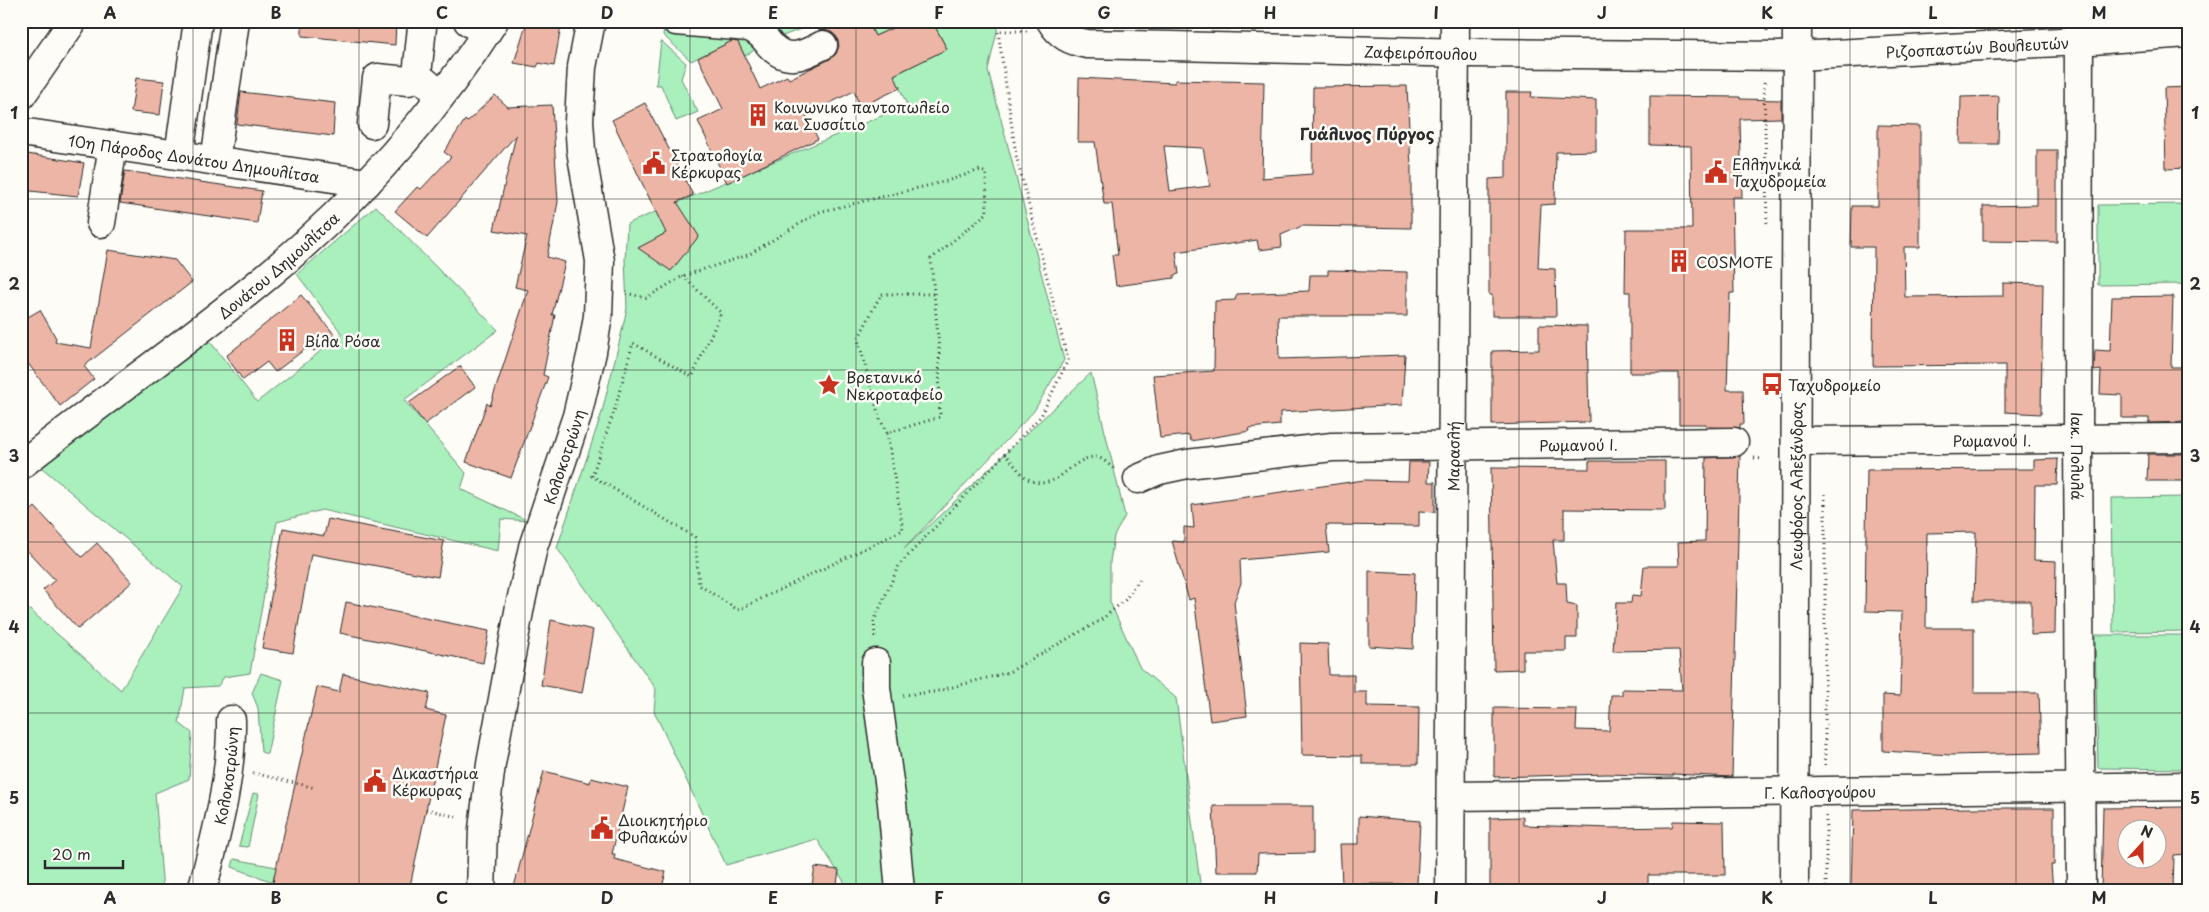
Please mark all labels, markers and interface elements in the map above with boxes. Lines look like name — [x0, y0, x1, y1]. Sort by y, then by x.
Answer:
text: A — [104, 0, 117, 24]
text: B — [271, 0, 282, 24]
text: C — [436, 0, 448, 24]
text: D — [601, 0, 613, 24]
text: E — [768, 0, 778, 24]
text: F — [934, 0, 944, 24]
text: G — [1097, 0, 1111, 24]
text: H — [1264, 0, 1276, 24]
text: I — [1433, 0, 1439, 24]
text: J — [1597, 0, 1607, 24]
text: K — [1761, 0, 1773, 24]
text: L — [1928, 0, 1938, 24]
text: M — [2091, 0, 2107, 24]
street label: Ριζοσπαστών Βουλευτών — [1885, 30, 2070, 63]
street label: Ζαφειρόπουλου — [1364, 39, 1478, 65]
place label: Κοινωνικο παντοπωλείο και Συσσίτιο — [774, 95, 950, 135]
text: 1 — [10, 100, 18, 124]
text: 1 — [2191, 100, 2199, 124]
building icon: Κοινωνικο παντοπωλείο και Συσσίτιο — [745, 102, 771, 128]
district label: Γυάλινος Πύργος — [1300, 121, 1435, 145]
street label: 10η Πάροδος Δονάτου Δημουλίτσα — [67, 128, 321, 187]
place label: Στρατολογία Κέρκυρας — [671, 143, 763, 183]
public building icon: Στρατολογία Κέρκυρας — [641, 150, 667, 176]
place label: Ελληνικά Ταχυδρομεία — [1732, 152, 1826, 192]
public building icon: Ελληνικά Ταχυδρομεία — [1703, 159, 1729, 185]
street label: Δονάτου Δημουλίτσα — [213, 206, 344, 324]
building icon: COSMOTE — [1666, 248, 1692, 274]
place label: COSMOTE — [1696, 250, 1774, 273]
text: 2 — [8, 271, 20, 295]
text: 2 — [2189, 271, 2201, 295]
building icon: Βίλα Ρόσα — [274, 327, 300, 353]
place label: Βίλα Ρόσα — [304, 329, 380, 352]
place label: Βρετανικό Νεκροταφείο — [846, 365, 943, 405]
bus stop icon: Ταχυδρομείο — [1759, 371, 1785, 397]
place icon: Βρετανικό Νεκροταφείο — [816, 372, 842, 398]
place label: Ταχυδρομείο — [1788, 373, 1881, 396]
street label: Λεωφόρος Αλεξάνδρας — [1784, 401, 1807, 570]
street label: Κολοκοτρώνη — [537, 407, 590, 507]
street label: Ιακ. Πολυλά — [2066, 412, 2090, 500]
street label: Μαρασλή — [1441, 421, 1464, 491]
street label: Ρωμανού Ι. — [1953, 428, 2031, 451]
street label: Ρωμανού Ι. — [1539, 432, 1618, 456]
text: 3 — [9, 443, 19, 467]
text: 3 — [2190, 443, 2200, 467]
text: 4 — [9, 614, 20, 638]
text: 4 — [2190, 614, 2201, 638]
street label: Κολοκοτρώνη — [207, 726, 243, 827]
place label: Δικαστήρια Κέρκυρας — [392, 761, 479, 801]
public building icon: Δικαστήρια Κέρκυρας — [362, 768, 388, 794]
street label: Γ. Καλοσγούρου — [1764, 779, 1876, 803]
text: 5 — [9, 785, 19, 809]
text: 5 — [2190, 785, 2200, 809]
place label: Διοικητήριο Φυλακών — [618, 808, 708, 848]
public building icon: Διοικητήριο Φυλακών — [589, 815, 615, 841]
north arrow — [2116, 820, 2166, 870]
text: N — [2138, 820, 2156, 843]
scale bar — [45, 837, 122, 869]
text: 20 m — [52, 842, 91, 865]
text: A — [104, 885, 117, 909]
text: B — [271, 885, 282, 909]
text: C — [436, 885, 448, 909]
text: D — [601, 885, 613, 909]
text: E — [768, 885, 778, 909]
text: F — [934, 885, 944, 909]
text: G — [1097, 885, 1111, 909]
text: H — [1264, 885, 1276, 909]
text: I — [1433, 885, 1439, 909]
text: J — [1597, 885, 1607, 909]
text: K — [1761, 885, 1773, 909]
text: L — [1928, 885, 1938, 909]
text: M — [2091, 885, 2107, 909]

